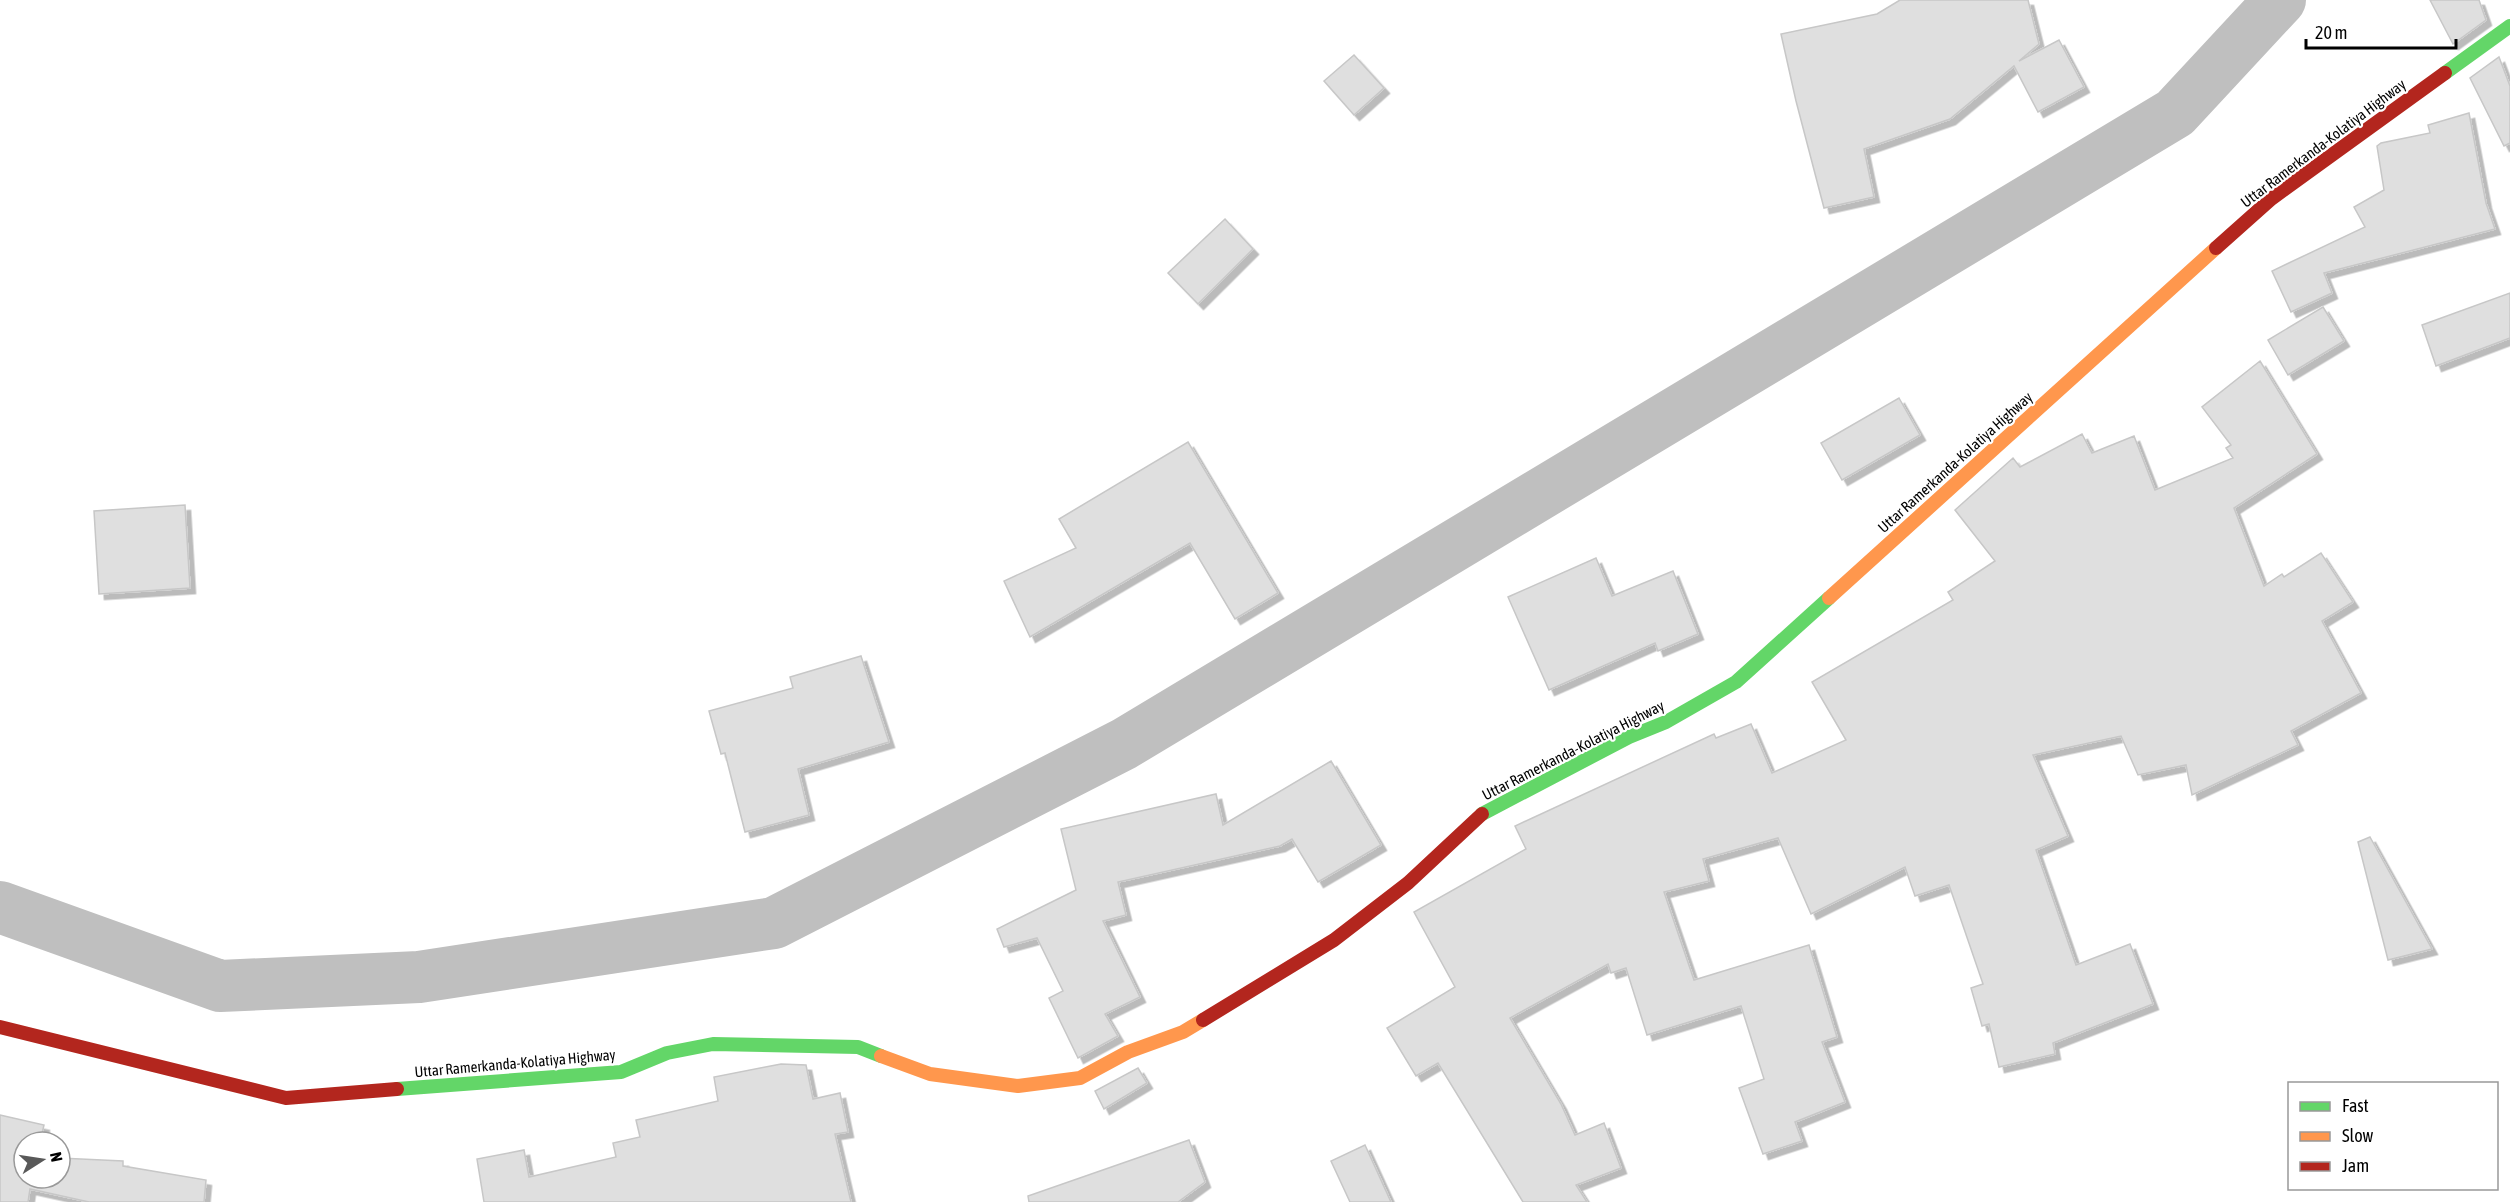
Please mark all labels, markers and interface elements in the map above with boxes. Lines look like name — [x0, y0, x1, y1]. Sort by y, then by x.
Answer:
scale bar — [2306, 12, 2456, 50]
text: 20 m — [2315, 22, 2347, 43]
street label: Uttar Ramerkanda-Kolatiya Highway — [2237, 75, 2409, 211]
street label: Uttar Ramerkanda-Kolatiya Highway — [1874, 388, 2036, 536]
street label: Uttar Ramerkanda-Kolatiya Highway — [1479, 697, 1667, 803]
street label: Uttar Ramerkanda-Kolatiya Highway — [414, 1046, 616, 1080]
legend — [2288, 1082, 2498, 1190]
text: Fast — [2342, 1095, 2369, 1116]
text: Slow — [2342, 1125, 2373, 1146]
north arrow — [12, 1130, 72, 1190]
text: N — [47, 1150, 66, 1163]
text: Jam — [2342, 1155, 2369, 1176]

